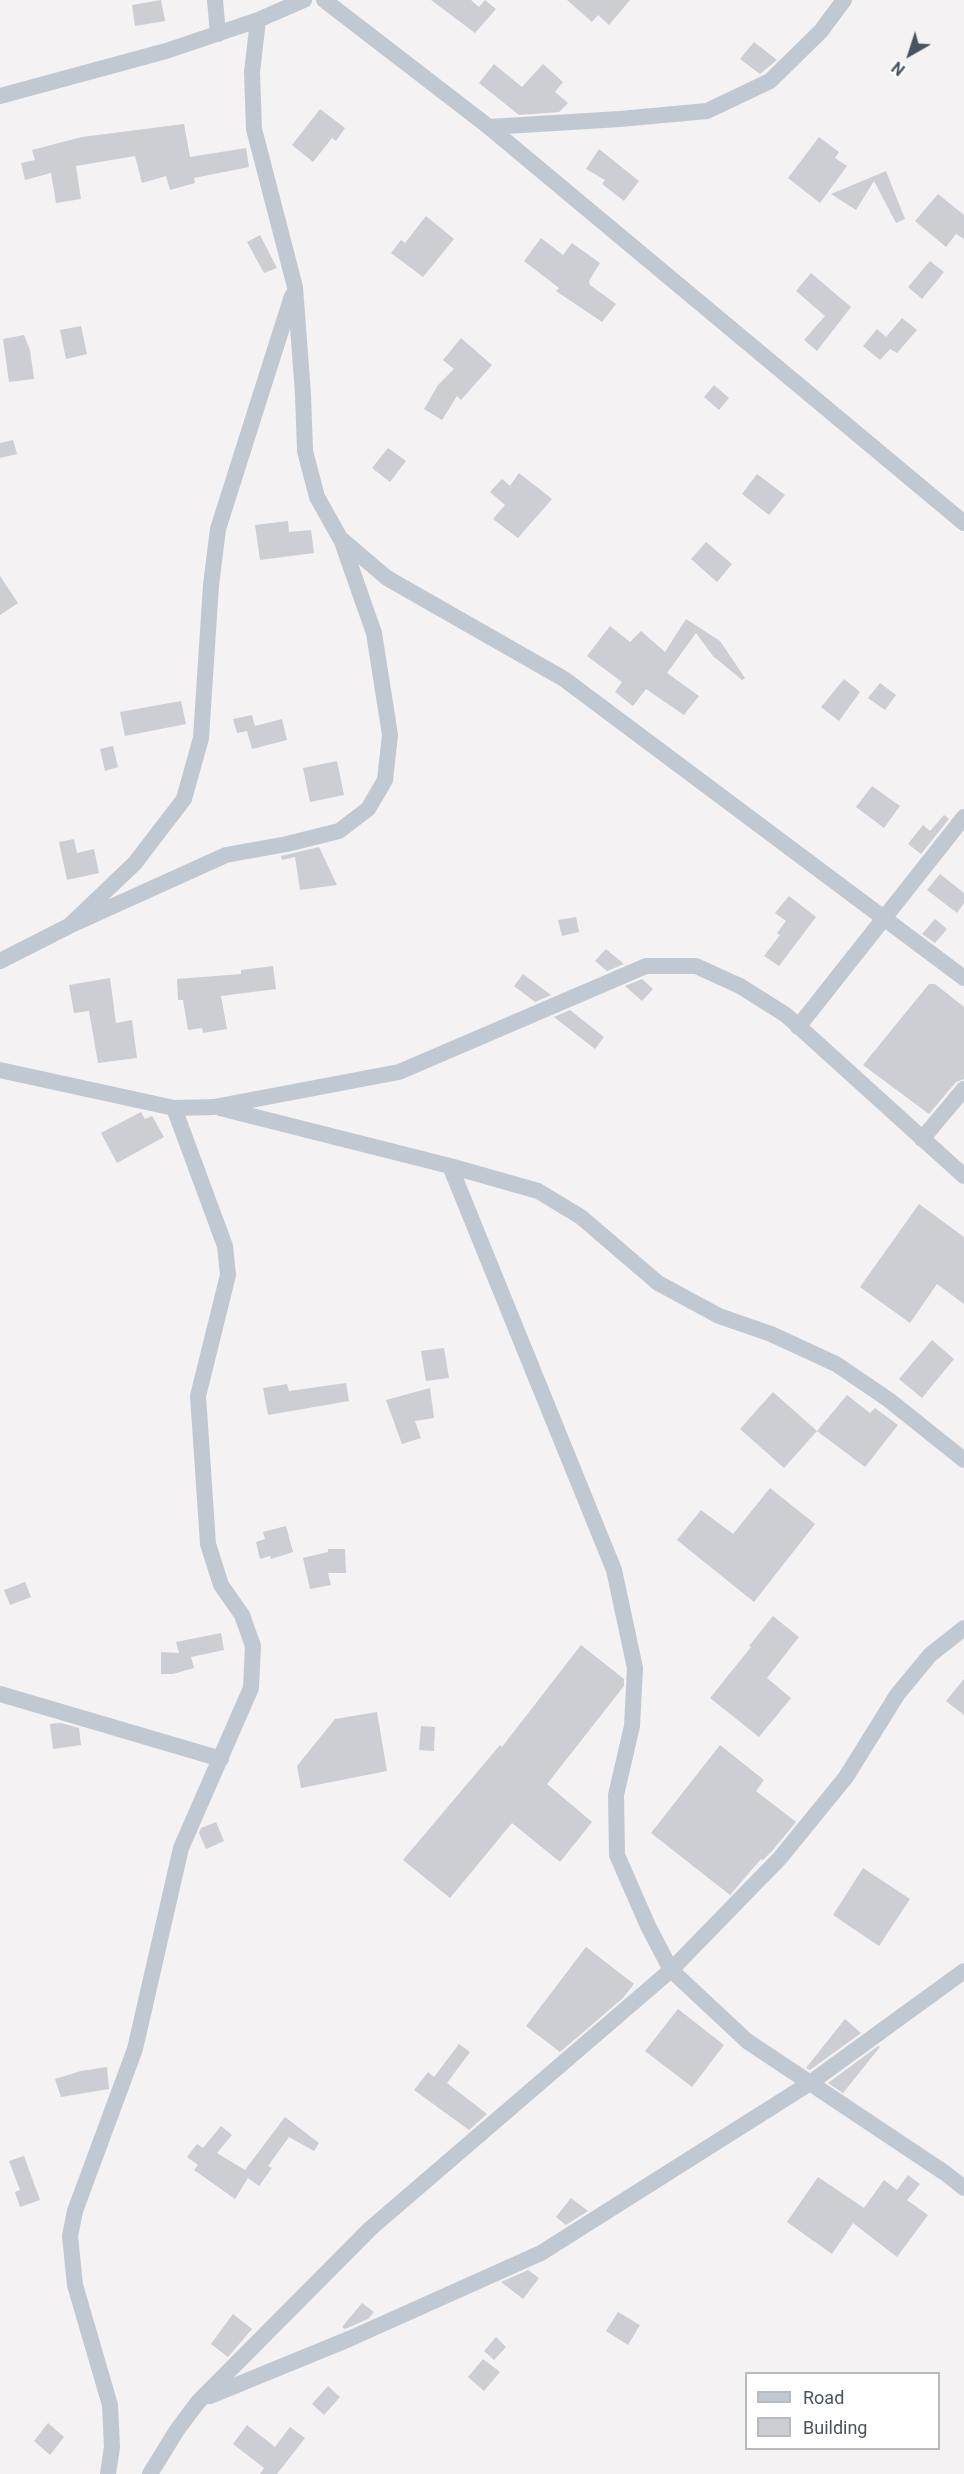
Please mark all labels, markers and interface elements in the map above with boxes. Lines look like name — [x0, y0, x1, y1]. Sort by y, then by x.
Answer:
north arrow — [880, 24, 940, 84]
text: N — [888, 57, 909, 79]
legend — [745, 2372, 940, 2450]
text: Road — [803, 2387, 844, 2408]
text: Building — [803, 2417, 867, 2438]

